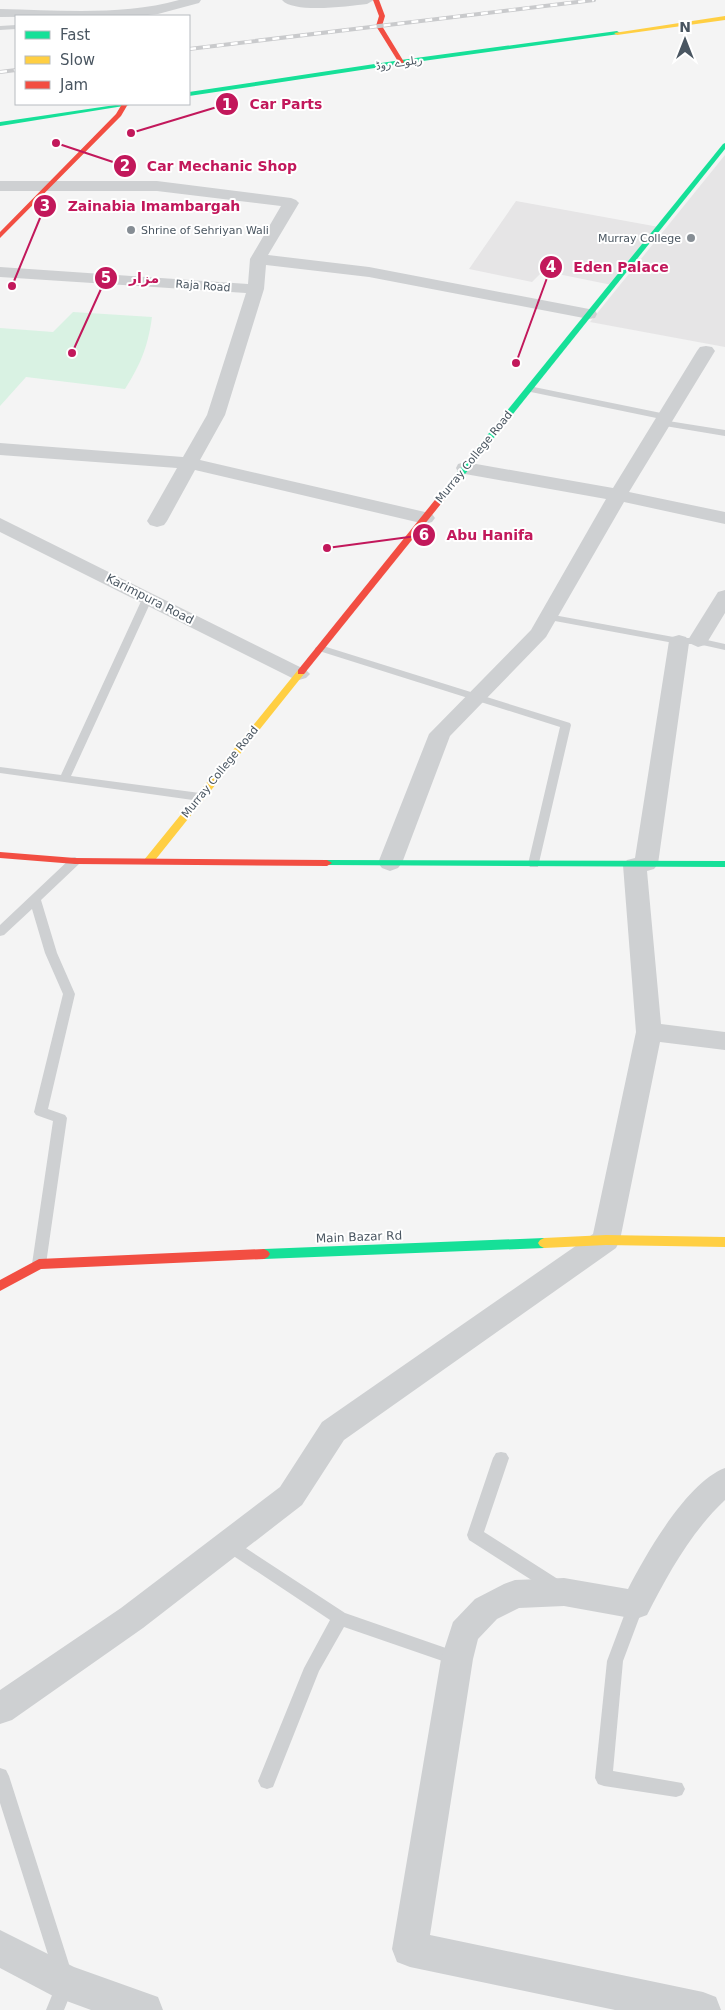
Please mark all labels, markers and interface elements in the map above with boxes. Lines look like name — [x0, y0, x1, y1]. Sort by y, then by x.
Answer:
legend — [15, 15, 190, 105]
north arrow — [660, 15, 710, 65]
text: N — [679, 19, 691, 35]
text: Fast — [60, 26, 90, 44]
text: Slow — [60, 51, 95, 69]
street label: ریلوے روڈ — [375, 53, 423, 73]
text: Jam — [59, 76, 88, 94]
callout: Car Parts — [215, 90, 332, 119]
text: 1 — [222, 96, 232, 114]
text: Car Parts — [250, 96, 322, 112]
callout: Car Mechanic Shop — [112, 151, 307, 180]
text: 2 — [120, 157, 130, 175]
text: Car Mechanic Shop — [147, 158, 297, 174]
callout: Zainabia Imambargah — [32, 191, 250, 220]
text: 3 — [40, 197, 50, 215]
text: Zainabia Imambargah — [68, 198, 240, 214]
marker: Shrine of Sehriyan Wali — [125, 224, 137, 236]
place label: Shrine of Sehriyan Wali — [141, 224, 269, 237]
place label: Murray College — [598, 232, 681, 245]
marker: Murray College — [685, 232, 697, 244]
callout: Eden Palace — [538, 253, 678, 282]
text: 4 — [546, 258, 556, 276]
text: Eden Palace — [573, 259, 669, 275]
callout: مزار — [94, 263, 169, 292]
text: 5 — [101, 269, 111, 287]
text: مزار — [128, 270, 159, 287]
street label: Raja Road — [175, 278, 231, 294]
street label: Murray College Road — [433, 409, 515, 505]
callout: Abu Hanifa — [411, 521, 543, 550]
text: 6 — [419, 526, 429, 544]
text: Abu Hanifa — [446, 527, 534, 543]
street label: Karimpura Road — [104, 571, 196, 627]
street label: Murray College Road — [179, 724, 261, 820]
street label: Main Bazar Rd — [316, 1228, 402, 1246]

